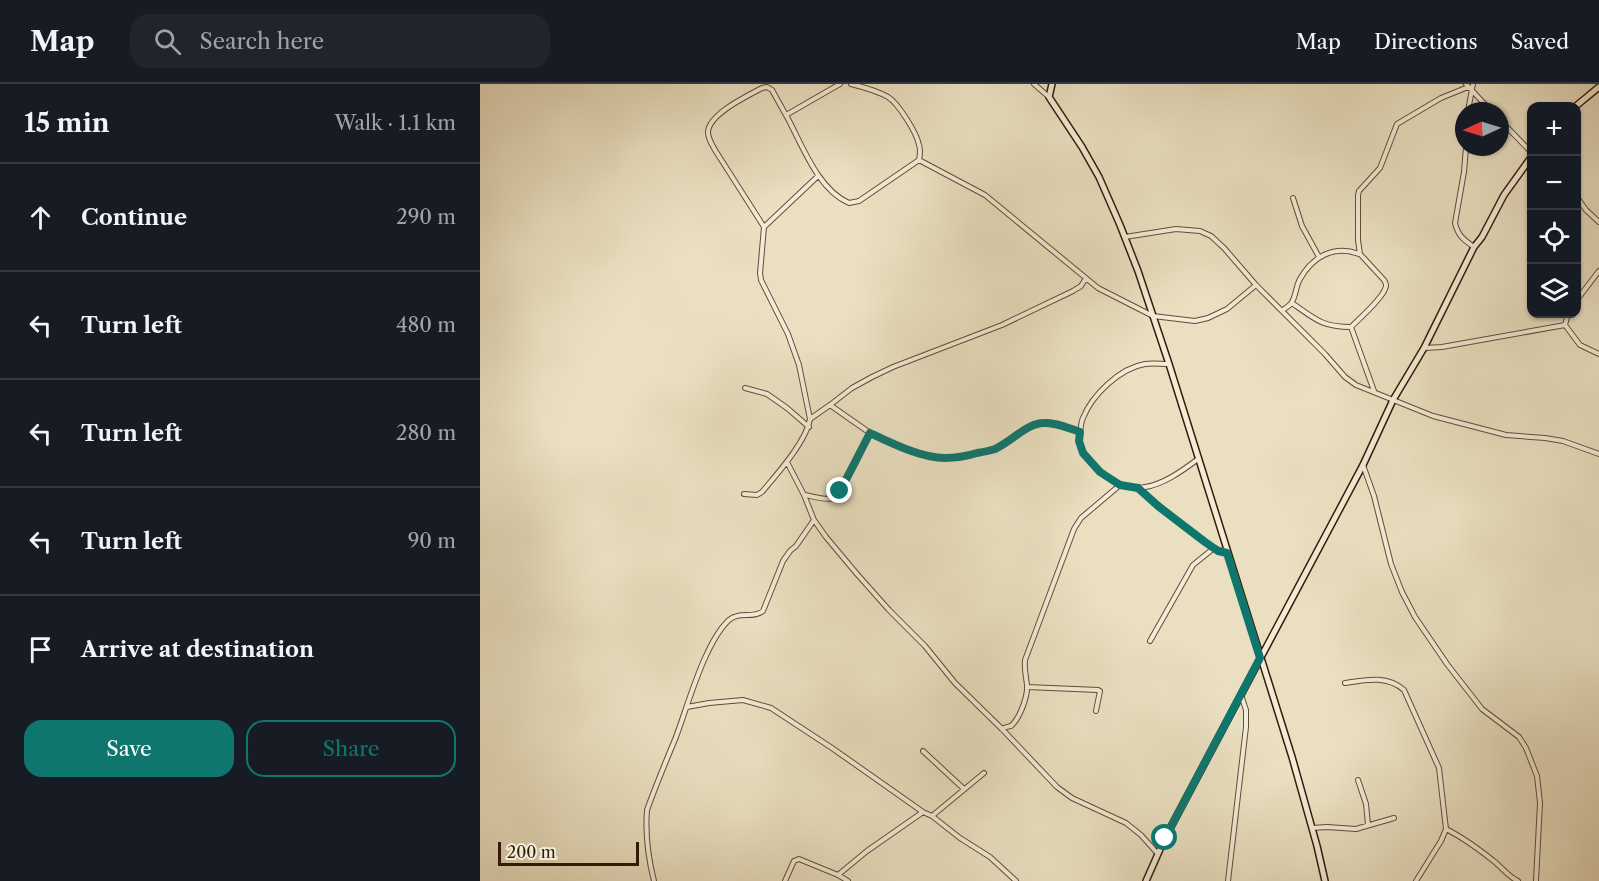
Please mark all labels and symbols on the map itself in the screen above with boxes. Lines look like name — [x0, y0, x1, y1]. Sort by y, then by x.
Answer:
north arrow — [1455, 102, 1509, 156]
route end — [826, 477, 852, 503]
route start — [1151, 824, 1177, 850]
scale bar — [498, 839, 639, 866]

